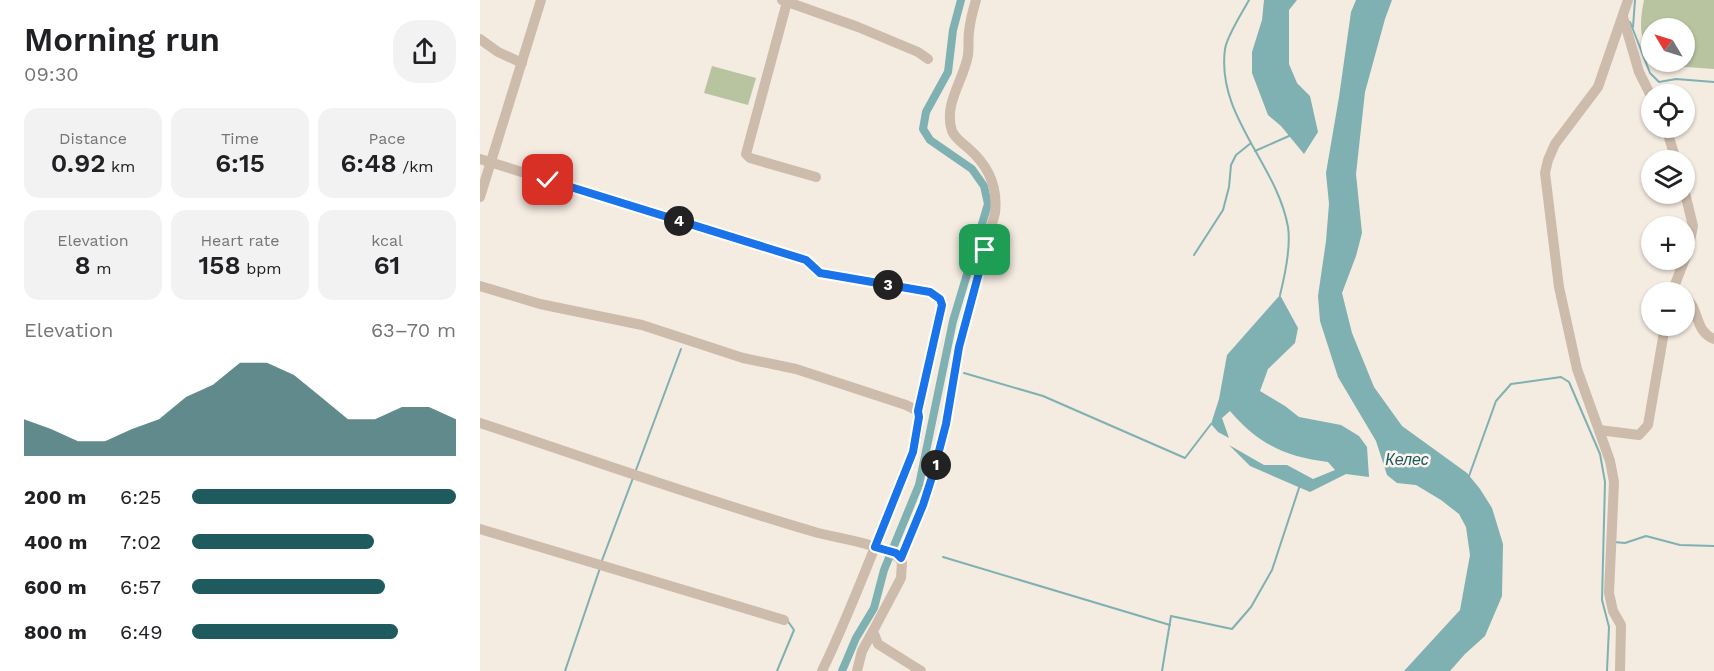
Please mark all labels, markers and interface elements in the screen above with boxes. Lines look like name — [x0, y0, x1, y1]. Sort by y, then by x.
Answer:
north arrow — [1641, 18, 1695, 72]
map controls — [1641, 18, 1695, 336]
text: Morning run — [24, 20, 220, 59]
button: share — [393, 20, 456, 83]
text: 09:30 — [24, 62, 79, 86]
button: locate — [1641, 84, 1695, 138]
text: Distance — [59, 129, 127, 148]
text: Time — [221, 129, 259, 148]
text: Pace — [368, 129, 406, 148]
text: 0.92 — [51, 148, 106, 178]
text: 6:15 — [215, 148, 265, 178]
text: 6:48 — [340, 148, 397, 178]
button: layers — [1641, 150, 1695, 204]
pin — [522, 154, 573, 205]
text: km — [106, 157, 135, 176]
text: /km — [397, 157, 434, 176]
icon: check — [531, 163, 564, 196]
pin: 4 — [664, 206, 694, 236]
text: 4 — [674, 211, 684, 230]
button: + — [1641, 216, 1695, 270]
pin — [959, 224, 1010, 275]
text: Elevation — [57, 231, 129, 250]
text: Heart rate — [200, 231, 280, 250]
text: kcal — [371, 231, 403, 250]
icon: arrive — [968, 233, 1001, 266]
text: 8 — [75, 250, 91, 280]
text: 158 — [199, 250, 241, 280]
text: 61 — [374, 250, 400, 280]
text: m — [91, 259, 111, 278]
text: bpm — [241, 259, 281, 278]
pin: 3 — [873, 270, 903, 300]
text: 3 — [883, 275, 893, 294]
button: − — [1641, 282, 1695, 336]
text: Elevation — [24, 318, 113, 342]
text: 63–70 m — [371, 318, 456, 342]
pin: 1 — [921, 450, 951, 480]
water label: Келес — [1385, 450, 1429, 469]
text: 1 — [933, 455, 939, 474]
text: 200 m — [24, 485, 86, 509]
text: 6:25 — [120, 485, 161, 509]
text: 400 m — [24, 530, 87, 554]
text: 7:02 — [120, 530, 161, 554]
text: 600 m — [24, 575, 87, 599]
text: 6:57 — [120, 575, 161, 599]
text: 800 m — [24, 620, 87, 644]
text: 6:49 — [120, 620, 163, 644]

